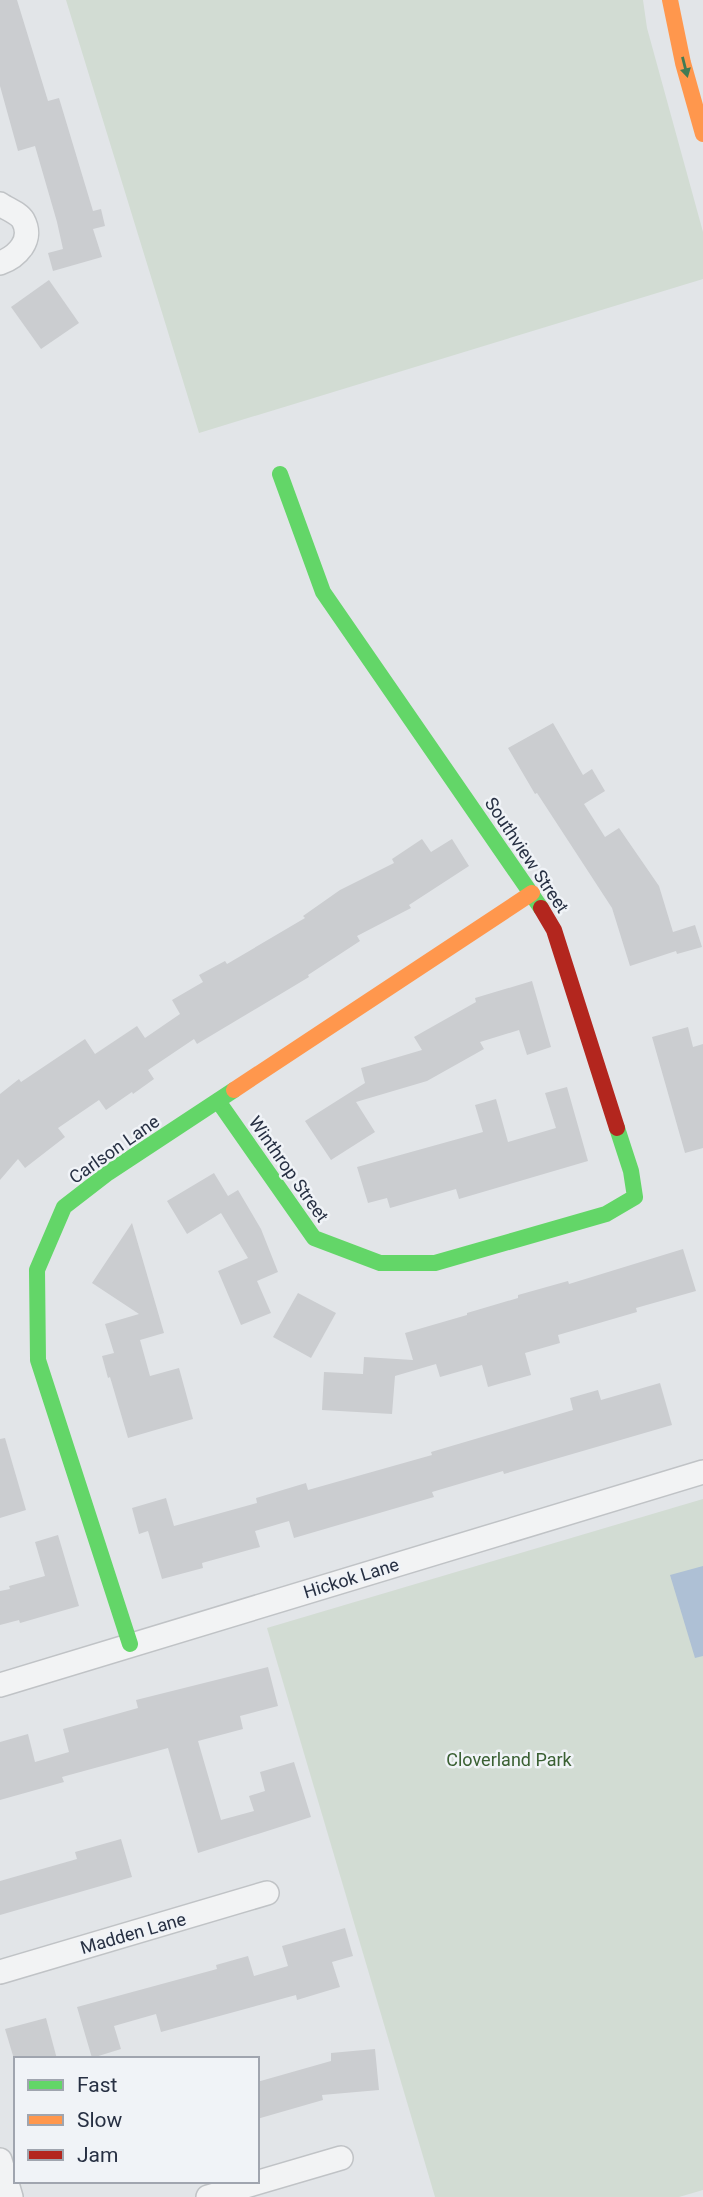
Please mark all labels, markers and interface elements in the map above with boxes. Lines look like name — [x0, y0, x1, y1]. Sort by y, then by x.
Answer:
one-way arrow — [680, 56, 691, 78]
street label: Southview Street — [481, 793, 573, 917]
street label: Carlson Lane — [65, 1110, 163, 1188]
street label: Winthrop Street — [245, 1112, 333, 1226]
street label: Hickok Lane — [301, 1554, 401, 1602]
park label: Cloverland Park — [446, 1749, 573, 1770]
street label: Madden Lane — [78, 1908, 188, 1958]
legend — [14, 2057, 259, 2183]
text: Fast — [77, 2073, 118, 2097]
text: Slow — [77, 2108, 123, 2132]
text: Jam — [77, 2143, 118, 2167]

